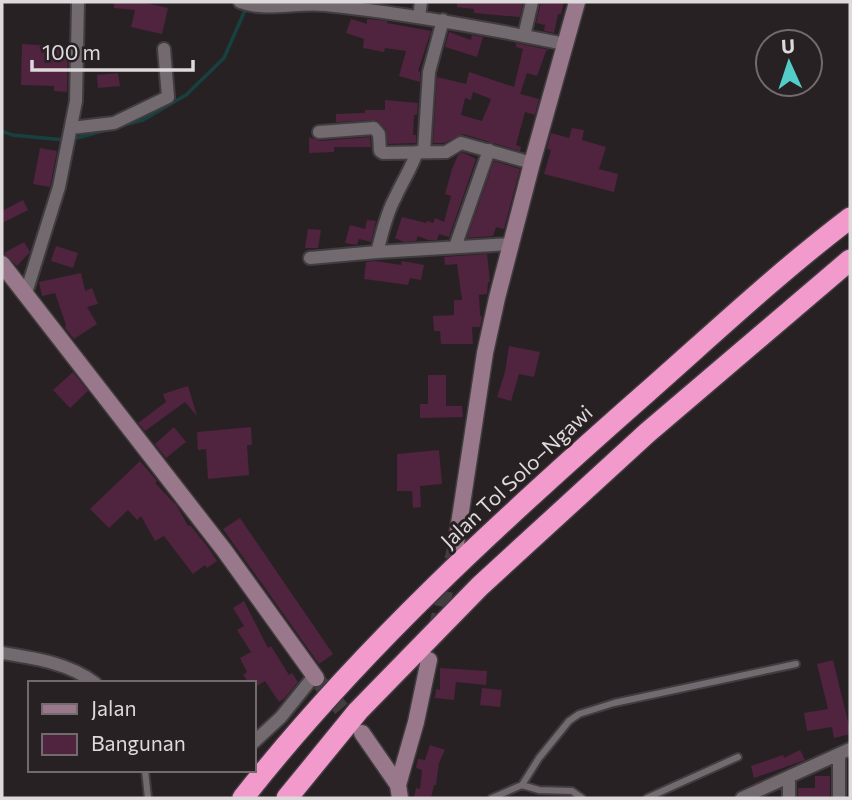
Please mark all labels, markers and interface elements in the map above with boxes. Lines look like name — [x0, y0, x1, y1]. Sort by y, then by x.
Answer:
scale bar — [32, 28, 192, 72]
north arrow — [754, 28, 824, 98]
text: U — [781, 34, 796, 57]
text: 100 m — [42, 39, 101, 64]
street label: Jalan Tol Solo–Ngawi — [435, 399, 597, 553]
legend — [28, 681, 256, 772]
text: Jalan — [91, 695, 136, 720]
text: Bangunan — [91, 730, 186, 755]

